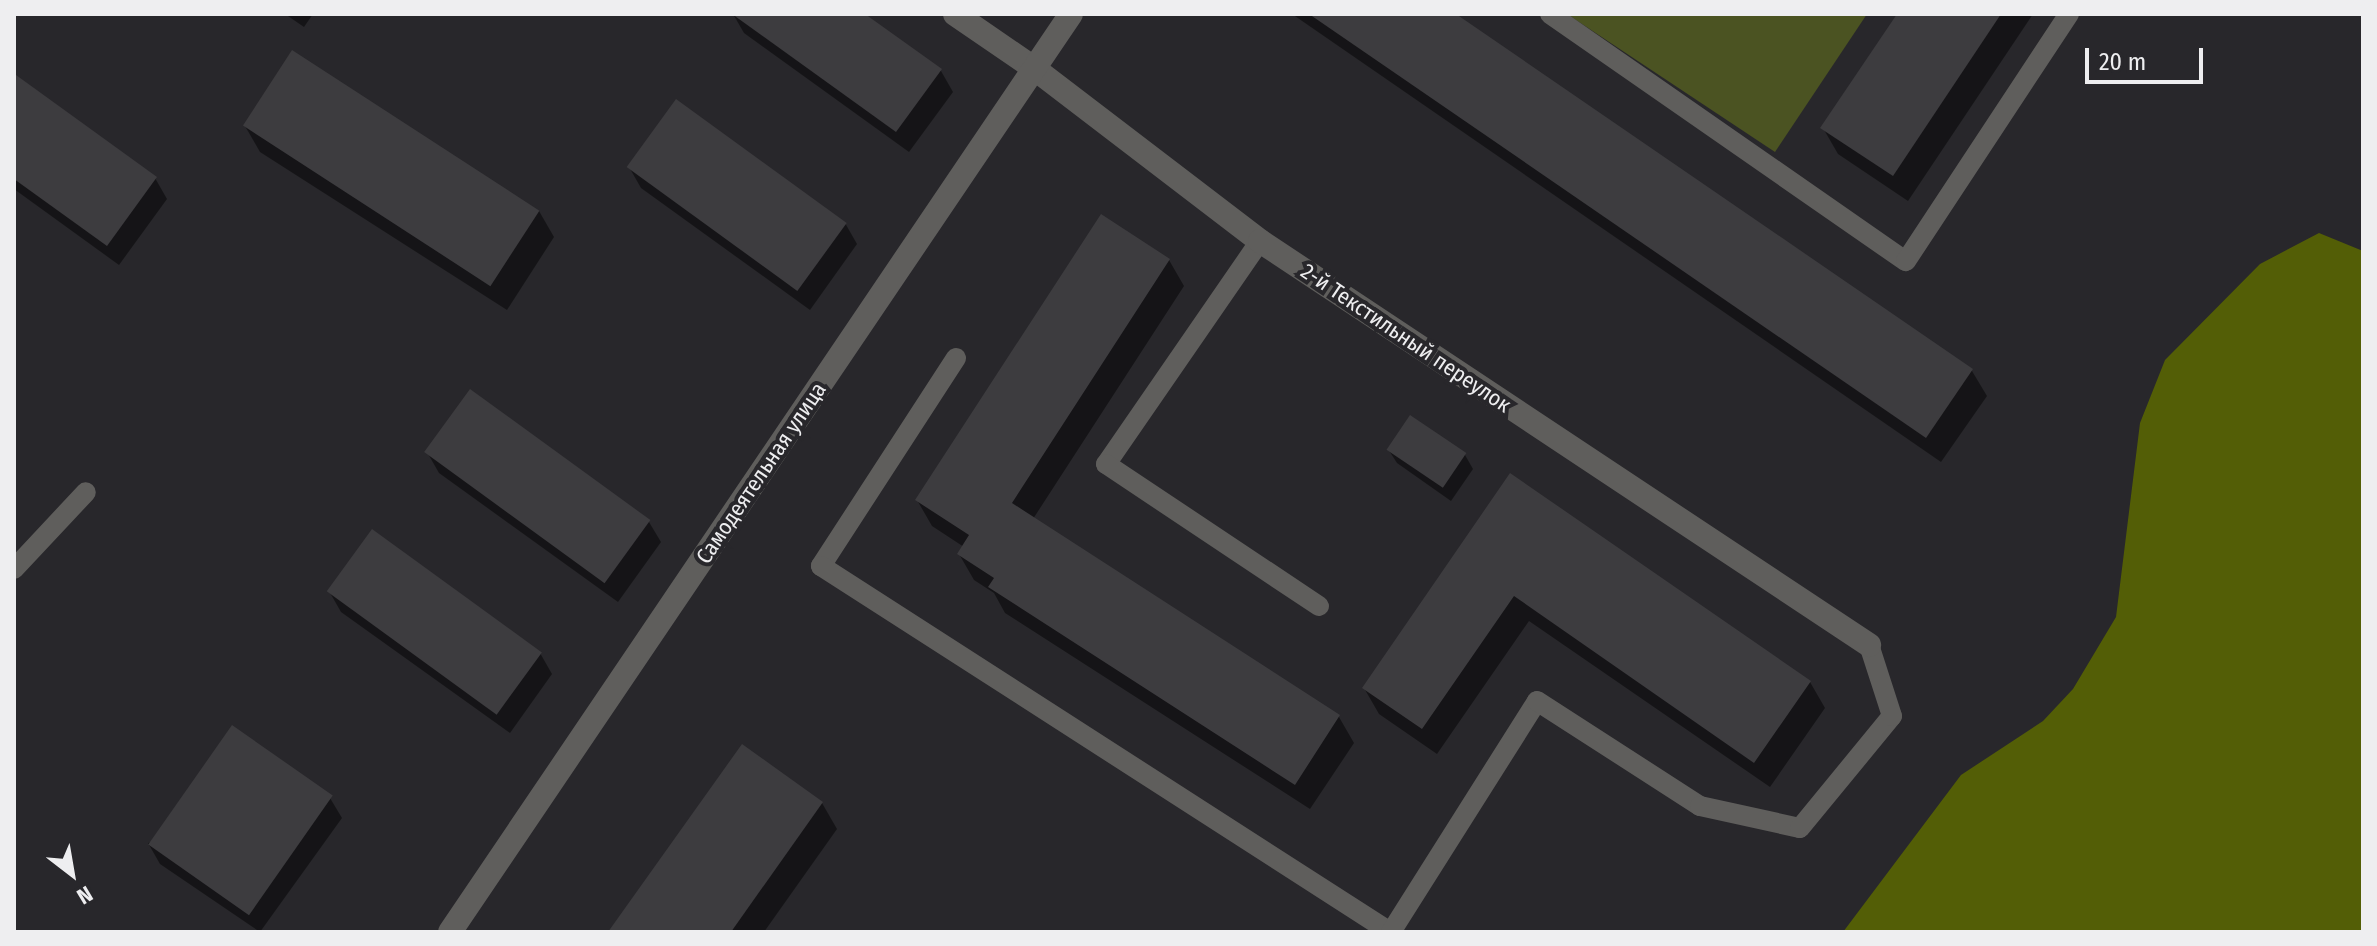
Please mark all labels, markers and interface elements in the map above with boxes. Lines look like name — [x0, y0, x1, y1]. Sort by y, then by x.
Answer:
scale bar — [2089, 32, 2207, 82]
text: 20 m — [2099, 48, 2146, 76]
street label: 2-й Текстильный переулок — [1296, 258, 1516, 418]
street label: Самодеятельная улица — [690, 377, 832, 569]
north arrow — [32, 834, 112, 914]
text: N — [72, 880, 97, 910]

